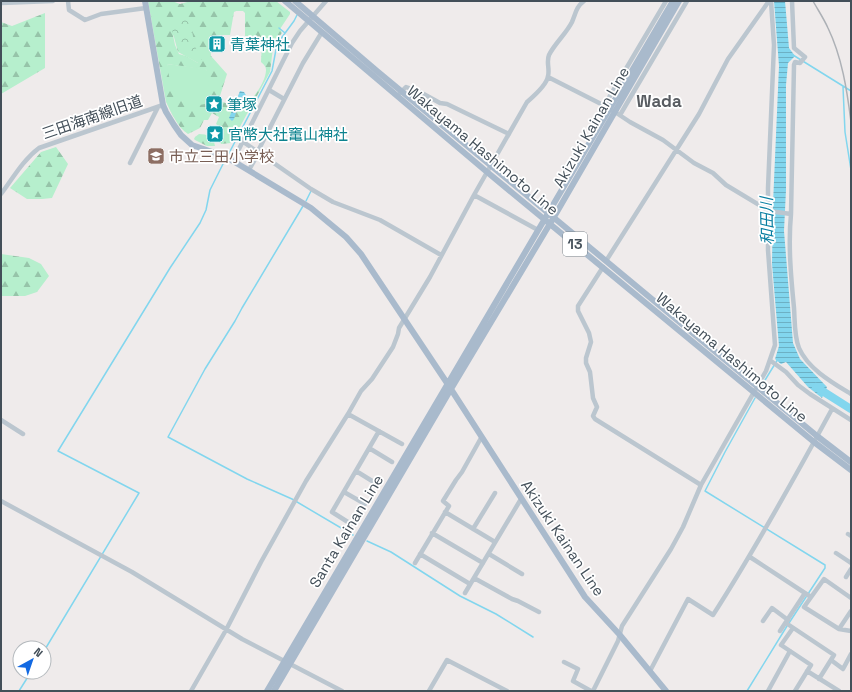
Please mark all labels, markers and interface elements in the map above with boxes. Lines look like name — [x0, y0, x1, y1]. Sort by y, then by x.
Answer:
building icon: 青葉神社 — [207, 34, 227, 54]
place label: 青葉神社 — [230, 35, 290, 54]
street label: Akizuki Kainan Line — [549, 63, 633, 191]
street label: Wakayama Hashimoto Line — [403, 81, 563, 219]
district label: Wada — [636, 90, 682, 112]
street label: 三田海南線旧道 — [39, 91, 145, 143]
place icon: 筆塚 — [204, 94, 224, 114]
place label: 筆塚 — [227, 95, 257, 114]
place icon: 官幣大社竃山神社 — [205, 124, 225, 144]
place label: 官幣大社竃山神社 — [228, 125, 348, 144]
school or university icon: 市立三田小学校 — [146, 146, 166, 166]
place label: 市立三田小学校 — [169, 147, 274, 166]
water label: 和田川 — [756, 195, 778, 245]
road number: 13 — [563, 232, 587, 256]
street label: Wakayama Hashimoto Line — [652, 288, 812, 426]
street label: Santa Kainan Line — [305, 471, 387, 591]
street label: Akizuki Kainan Line — [517, 476, 609, 600]
north arrow — [12, 640, 52, 680]
text: N — [31, 645, 46, 660]

